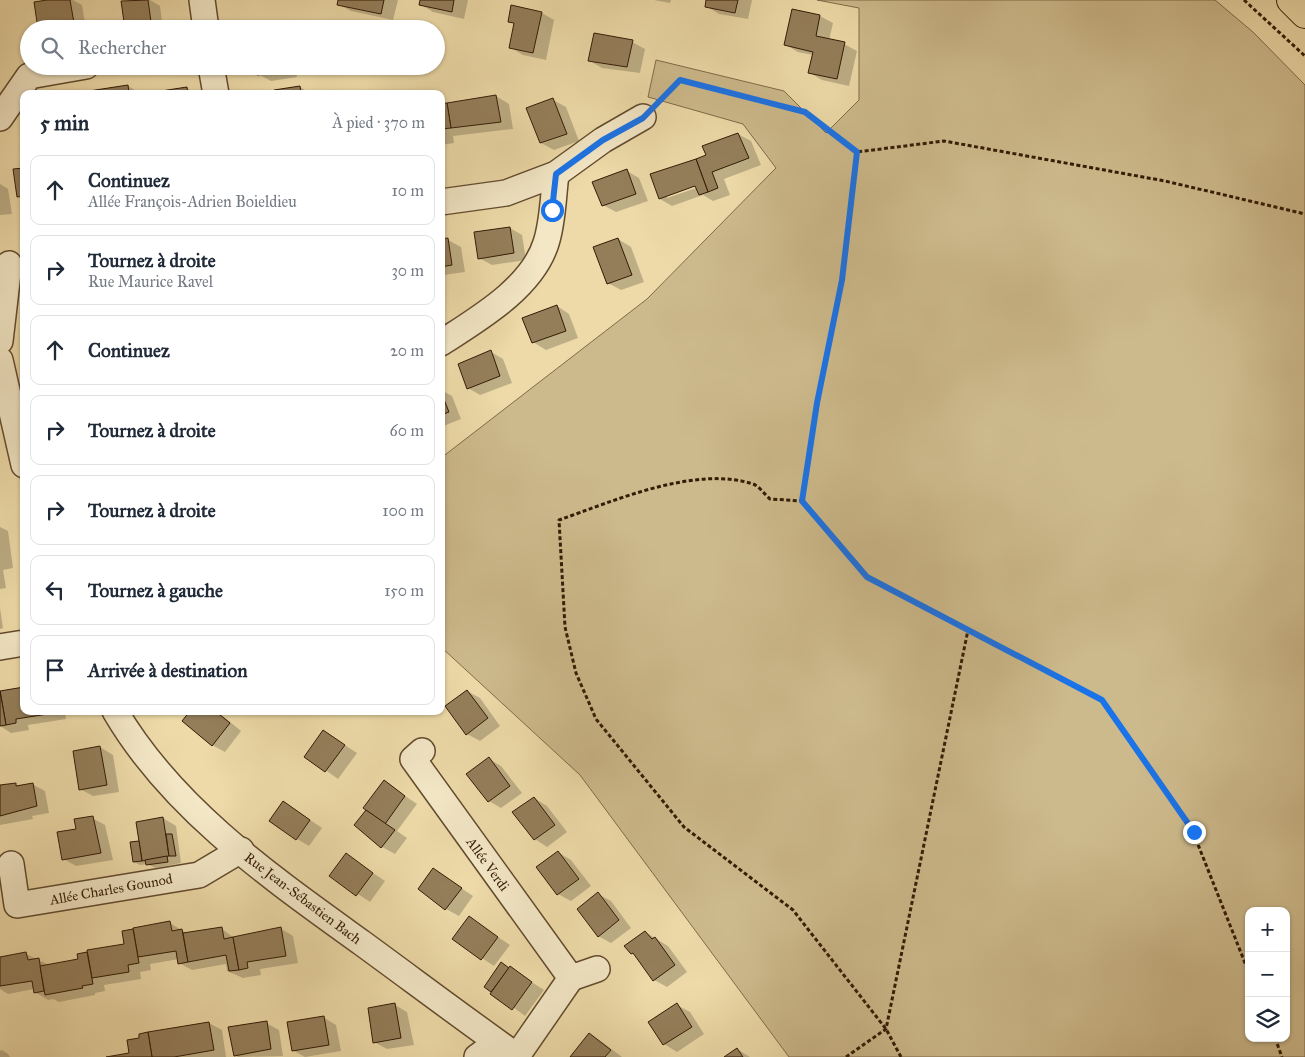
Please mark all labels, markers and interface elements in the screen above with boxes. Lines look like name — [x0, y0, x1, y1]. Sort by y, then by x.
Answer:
search box — [20, 20, 445, 75]
icon: search — [38, 34, 66, 62]
text: Rechercher — [78, 36, 166, 59]
text: 5 min — [40, 110, 89, 136]
text: À pied · 370 m — [332, 113, 425, 132]
text: Continuez — [88, 169, 170, 192]
icon: ahead — [41, 176, 69, 204]
text: 10 m — [392, 181, 424, 200]
text: Allée François-Adrien Boieldieu — [88, 192, 297, 211]
route start — [541, 199, 564, 222]
text: Tournez à droite — [88, 249, 216, 272]
icon: right — [41, 256, 69, 284]
text: 30 m — [391, 261, 424, 280]
text: Rue Maurice Ravel — [88, 272, 213, 291]
icon: ahead — [41, 336, 69, 364]
text: Continuez — [88, 339, 170, 362]
text: 20 m — [390, 341, 424, 360]
icon: right — [41, 416, 69, 444]
text: Tournez à droite — [88, 419, 216, 442]
text: 60 m — [390, 421, 424, 440]
icon: right — [41, 496, 69, 524]
text: Tournez à droite — [88, 499, 216, 522]
text: 100 m — [382, 501, 424, 520]
icon: left — [41, 576, 69, 604]
text: Tournez à gauche — [88, 579, 223, 602]
text: 150 m — [384, 581, 424, 600]
icon: arrive — [41, 656, 69, 684]
text: Arrivée à destination — [88, 659, 247, 682]
route end — [1183, 821, 1206, 844]
street label: Allée Verdi — [462, 833, 513, 895]
street label: Rue Jean-Sébastien Bach — [240, 849, 365, 949]
street label: Allée Charles Gounod — [47, 870, 174, 909]
map controls — [1245, 907, 1290, 1042]
button: + — [1245, 907, 1290, 952]
button: − — [1245, 952, 1290, 997]
button: layers — [1245, 997, 1290, 1042]

